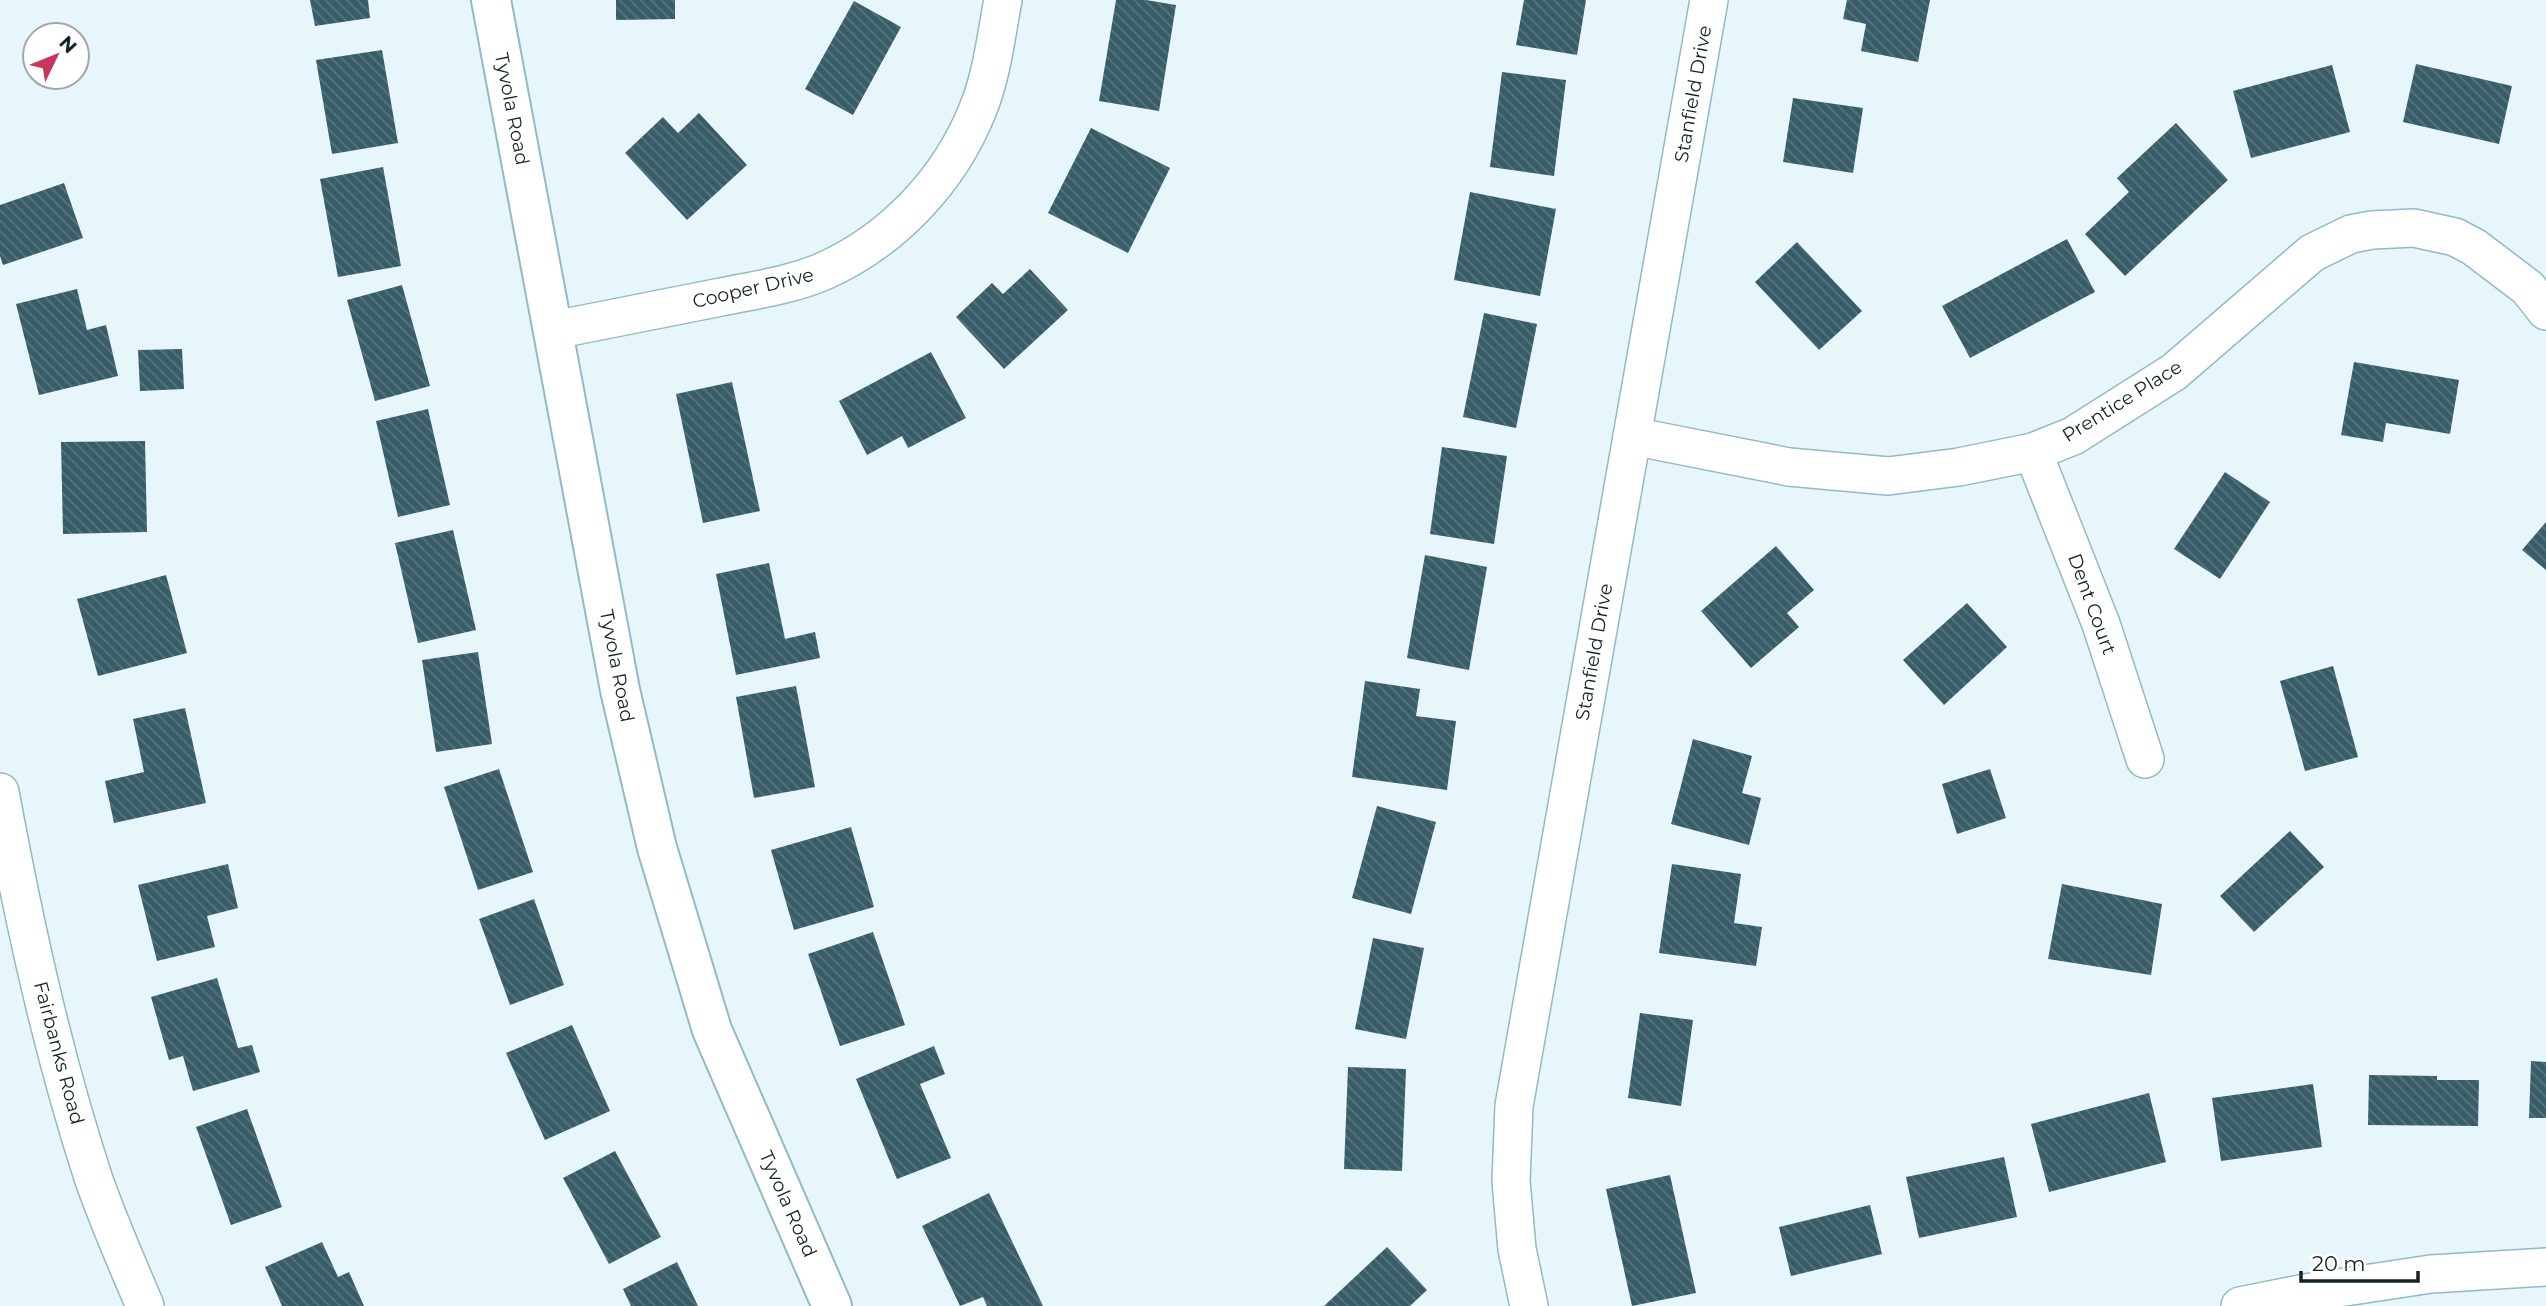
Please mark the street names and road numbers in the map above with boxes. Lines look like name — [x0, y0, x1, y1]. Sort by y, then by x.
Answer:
street label: Stanfield Drive — [1670, 24, 1716, 164]
street label: Tyvola Road — [490, 51, 534, 167]
street label: Cooper Drive — [690, 263, 816, 313]
street label: Prentice Place — [2058, 355, 2186, 447]
street label: Dent Court — [2063, 550, 2121, 658]
street label: Stanfield Drive — [1571, 582, 1617, 722]
street label: Tyvola Road — [595, 608, 639, 724]
street label: Fairbanks Road — [29, 979, 89, 1127]
street label: Tyvola Road — [754, 1147, 822, 1261]

